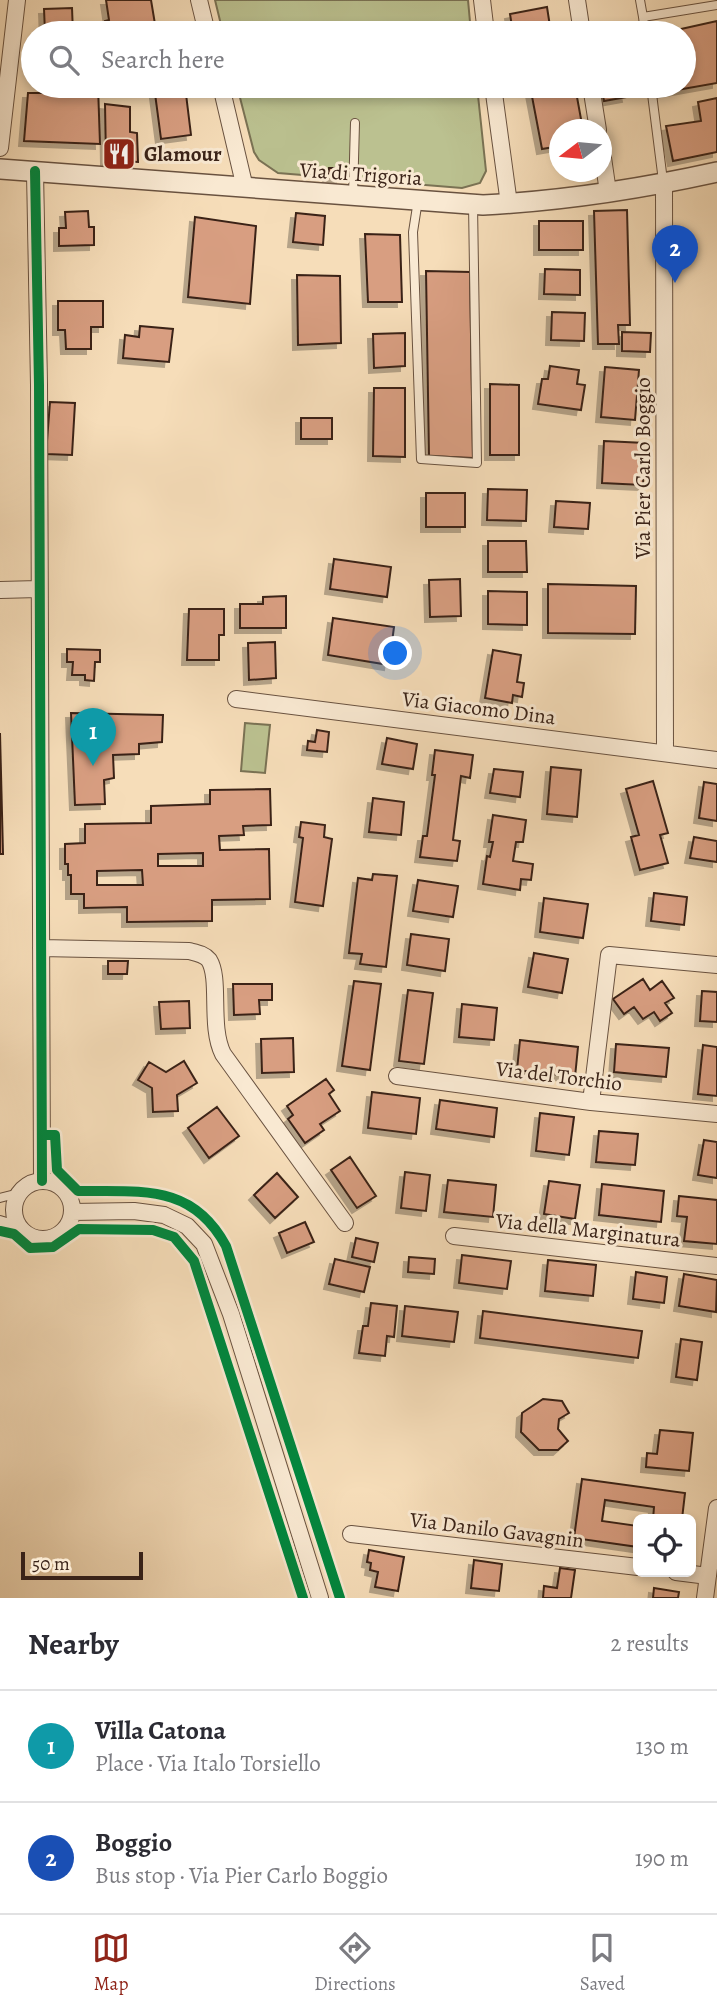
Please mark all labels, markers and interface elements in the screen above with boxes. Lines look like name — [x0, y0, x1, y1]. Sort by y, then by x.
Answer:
search box — [21, 21, 696, 98]
icon: search — [45, 41, 83, 79]
text: Search here — [101, 42, 225, 77]
north arrow — [549, 119, 612, 182]
restaurant icon: Glamour — [100, 135, 138, 173]
place label: Glamour — [144, 140, 222, 168]
street label: Via di Trigoria — [298, 156, 423, 192]
pin: 2 — [652, 225, 698, 283]
street label: Via Pier Carlo Boggio — [629, 377, 657, 560]
your location — [378, 636, 412, 670]
street label: Via Giacomo Dina — [400, 685, 557, 731]
pin: 1 — [70, 708, 116, 766]
street label: Via del Torchio — [493, 1054, 624, 1098]
street label: Via della Marginatura — [493, 1206, 682, 1254]
street label: Via Danilo Gavagnin — [407, 1505, 586, 1555]
map controls — [633, 1514, 696, 1577]
button: locate — [633, 1514, 696, 1577]
scale bar — [21, 1549, 144, 1581]
text: 50 m — [32, 1551, 70, 1577]
text: Nearby — [28, 1624, 119, 1664]
text: 2 results — [611, 1628, 689, 1659]
text: Villa Catona — [95, 1713, 226, 1748]
text: 1 — [47, 1731, 55, 1762]
text: 130 m — [636, 1731, 689, 1762]
text: Place · Via Italo Torsiello — [95, 1748, 321, 1779]
text: Boggio — [95, 1825, 172, 1860]
text: 2 — [45, 1843, 57, 1874]
text: 190 m — [635, 1843, 689, 1874]
text: Bus stop · Via Pier Carlo Boggio — [95, 1860, 388, 1891]
tab: Map — [92, 1929, 130, 1997]
tab: Directions — [314, 1929, 396, 1997]
tab: Saved — [580, 1929, 625, 1997]

